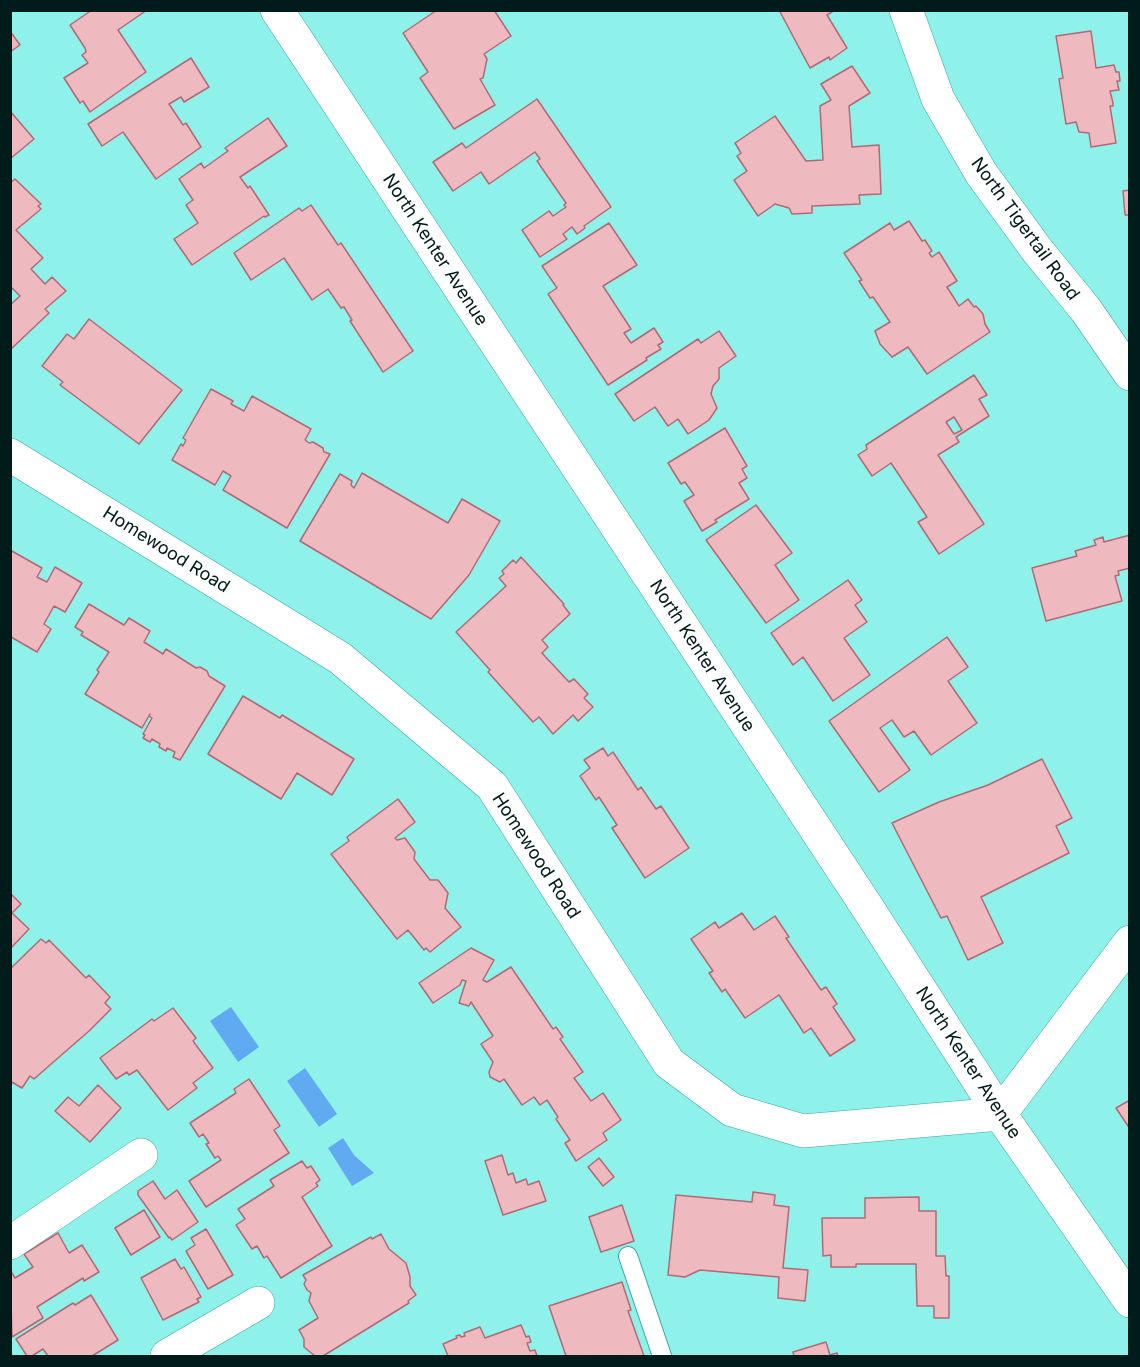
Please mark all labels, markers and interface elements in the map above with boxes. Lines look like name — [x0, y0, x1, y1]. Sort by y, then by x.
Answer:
street label: North Tigertail Road — [966, 154, 1084, 304]
street label: North Kenter Avenue — [378, 170, 492, 330]
street label: Homewood Road — [99, 502, 233, 598]
street label: North Kenter Avenue — [645, 576, 759, 736]
street label: Homewood Road — [487, 789, 585, 923]
street label: North Kenter Avenue — [911, 983, 1025, 1143]

